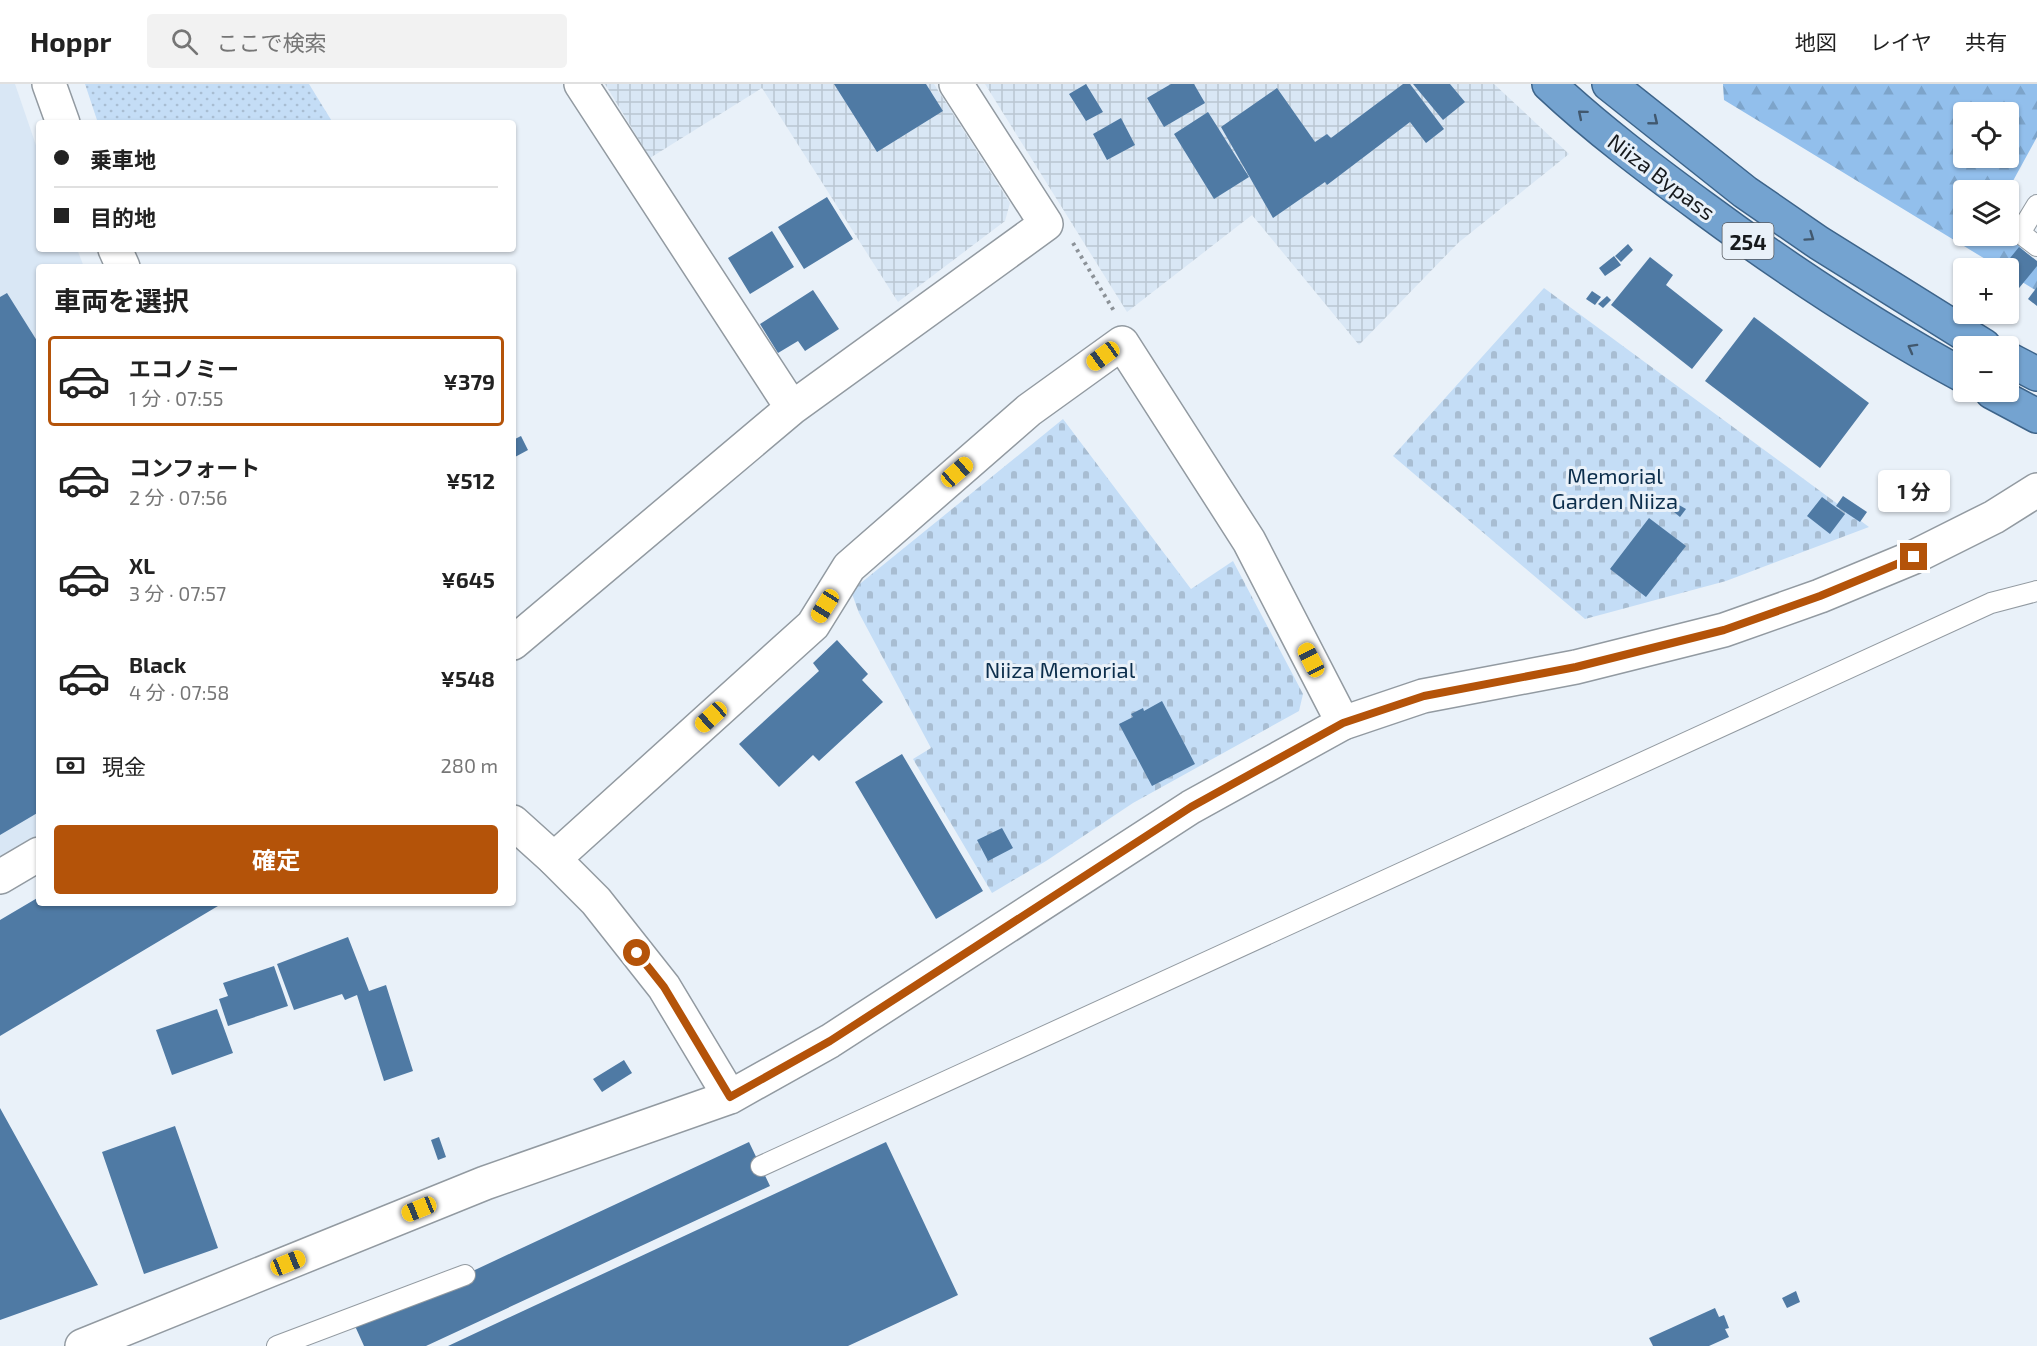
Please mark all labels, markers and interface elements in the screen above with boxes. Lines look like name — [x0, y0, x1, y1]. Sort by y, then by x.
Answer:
search box — [147, 14, 567, 68]
text: Hoppr — [30, 24, 111, 58]
icon: search — [168, 25, 201, 58]
text: ここで検索 — [216, 29, 326, 55]
text: 地図 — [1795, 29, 1837, 54]
text: レイヤ — [1870, 29, 1932, 54]
text: 共有 — [1965, 29, 2007, 54]
map controls — [1953, 102, 2019, 402]
button: locate — [1953, 102, 2019, 168]
one-way arrow — [1578, 110, 1589, 121]
one-way arrow — [1647, 113, 1658, 124]
street label: Niiza Bypass — [1603, 127, 1721, 225]
text: 乗車地 — [90, 146, 156, 172]
button: layers — [1953, 180, 2019, 246]
text: 目的地 — [90, 204, 156, 230]
road number: 254 — [1722, 223, 1774, 259]
one-way arrow — [1804, 230, 1815, 241]
button: + — [1953, 258, 2019, 324]
text: 車両を選択 — [54, 284, 189, 316]
button: − — [1953, 336, 2019, 402]
car — [1083, 338, 1123, 374]
one-way arrow — [1908, 343, 1918, 355]
icon: car — [57, 354, 111, 408]
text: エコノミー — [129, 355, 239, 381]
text: ¥379 — [443, 368, 495, 394]
text: 1 分 · 07:55 — [129, 386, 224, 410]
icon: car — [57, 453, 111, 507]
car — [938, 453, 976, 491]
text: コンフォート — [129, 454, 260, 480]
park label: Memorial Garden Niiza — [1552, 462, 1678, 513]
text: ¥512 — [446, 467, 495, 493]
callout: 1 分 — [1878, 470, 1950, 512]
text: 1 分 — [1898, 479, 1930, 503]
text: 2 分 · 07:56 — [129, 485, 228, 509]
route end — [1900, 543, 1927, 570]
icon: car — [57, 552, 111, 606]
text: XL — [129, 552, 155, 578]
text: ¥645 — [441, 566, 495, 592]
text: 3 分 · 07:57 — [129, 581, 226, 605]
car — [808, 586, 842, 626]
car — [1295, 640, 1327, 680]
icon: car — [57, 651, 111, 705]
text: Black — [129, 651, 186, 677]
park label: Niiza Memorial — [985, 656, 1136, 682]
text: ¥548 — [441, 665, 495, 691]
text: 4 分 · 07:58 — [129, 680, 229, 704]
car — [692, 698, 730, 736]
icon: cash — [54, 749, 87, 782]
text: 現金 — [102, 753, 146, 779]
text: 280 m — [441, 753, 498, 777]
button: 確定 — [54, 825, 498, 894]
route start — [623, 939, 650, 966]
car — [399, 1194, 439, 1224]
car — [268, 1248, 308, 1278]

